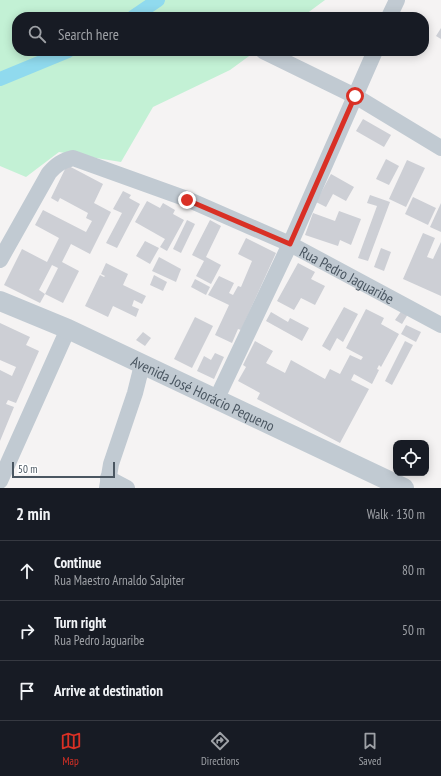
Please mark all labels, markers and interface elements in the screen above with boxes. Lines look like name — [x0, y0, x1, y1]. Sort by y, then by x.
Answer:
search box — [12, 12, 429, 56]
icon: search — [26, 23, 48, 45]
text: Search here — [58, 25, 119, 44]
route start — [346, 87, 364, 105]
route end — [178, 191, 196, 209]
street label: Rua Pedro Jaguaribe — [297, 242, 398, 308]
street label: Avenida José Horácio Pequeno — [128, 351, 278, 435]
map controls — [393, 440, 429, 476]
button: locate — [393, 440, 429, 476]
scale bar — [12, 460, 115, 479]
text: 50 m — [18, 462, 37, 476]
text: 2 min — [16, 503, 50, 525]
text: Walk · 130 m — [367, 506, 425, 523]
text: Continue — [54, 553, 101, 572]
icon: ahead — [16, 560, 38, 582]
text: 80 m — [402, 562, 425, 579]
text: Rua Maestro Arnaldo Salpiter — [54, 572, 185, 589]
text: Turn right — [54, 613, 106, 632]
icon: right — [16, 620, 38, 642]
text: 50 m — [402, 622, 425, 639]
text: Rua Pedro Jaguaribe — [54, 632, 144, 649]
icon: arrive — [16, 680, 38, 702]
text: Arrive at destination — [54, 681, 163, 700]
tab: Map — [60, 730, 82, 768]
tab: Directions — [201, 730, 239, 768]
tab: Saved — [359, 730, 381, 768]

